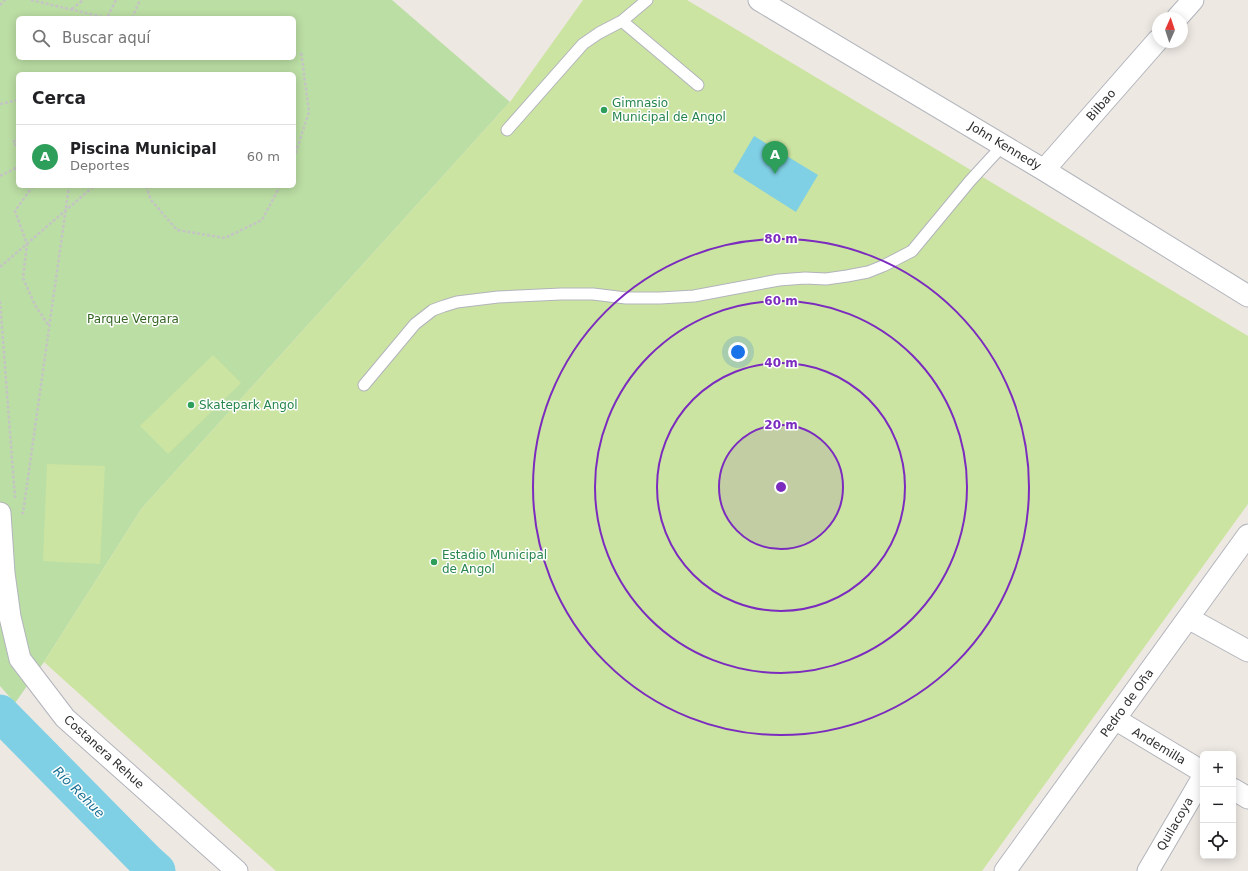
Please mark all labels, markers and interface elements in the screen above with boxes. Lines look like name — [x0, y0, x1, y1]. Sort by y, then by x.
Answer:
north arrow — [1152, 12, 1188, 48]
search box — [16, 16, 296, 60]
icon: search — [30, 27, 52, 49]
text: Buscar aquí — [62, 29, 150, 47]
street label: Bilbao — [1084, 86, 1118, 124]
text: Cerca — [32, 88, 86, 108]
place label: Gimnasio Municipal de Angol — [612, 96, 726, 124]
marker: Gimnasio Municipal de Angol — [599, 105, 609, 115]
street label: John Kennedy — [965, 118, 1044, 173]
text: Piscina Municipal — [70, 140, 217, 158]
pin: A — [762, 141, 788, 174]
text: A — [40, 149, 50, 164]
text: 60 m — [247, 149, 280, 164]
text: Deportes — [70, 158, 129, 173]
text: 80 m — [764, 232, 798, 246]
text: 60 m — [764, 294, 798, 308]
park label: Parque Vergara — [87, 312, 179, 326]
your location — [728, 342, 748, 362]
text: 40 m — [764, 356, 798, 370]
place label: Skatepark Angol — [199, 398, 298, 412]
marker: Skatepark Angol — [186, 400, 196, 410]
text: 20 m — [764, 418, 798, 432]
centre of rings — [774, 480, 788, 494]
place label: Estadio Municipal de Angol — [442, 548, 547, 576]
marker: Estadio Municipal de Angol — [429, 557, 439, 567]
street label: Pedro de Oña — [1098, 666, 1156, 740]
street label: Costanera Rehue — [61, 712, 147, 792]
street label: Andemilla — [1130, 725, 1188, 767]
map controls — [1200, 751, 1236, 859]
button: + — [1200, 751, 1236, 787]
water label: Río Rehue — [50, 763, 108, 821]
button: − — [1200, 787, 1236, 823]
street label: Quilacoya — [1154, 795, 1196, 853]
button: locate — [1200, 823, 1236, 859]

